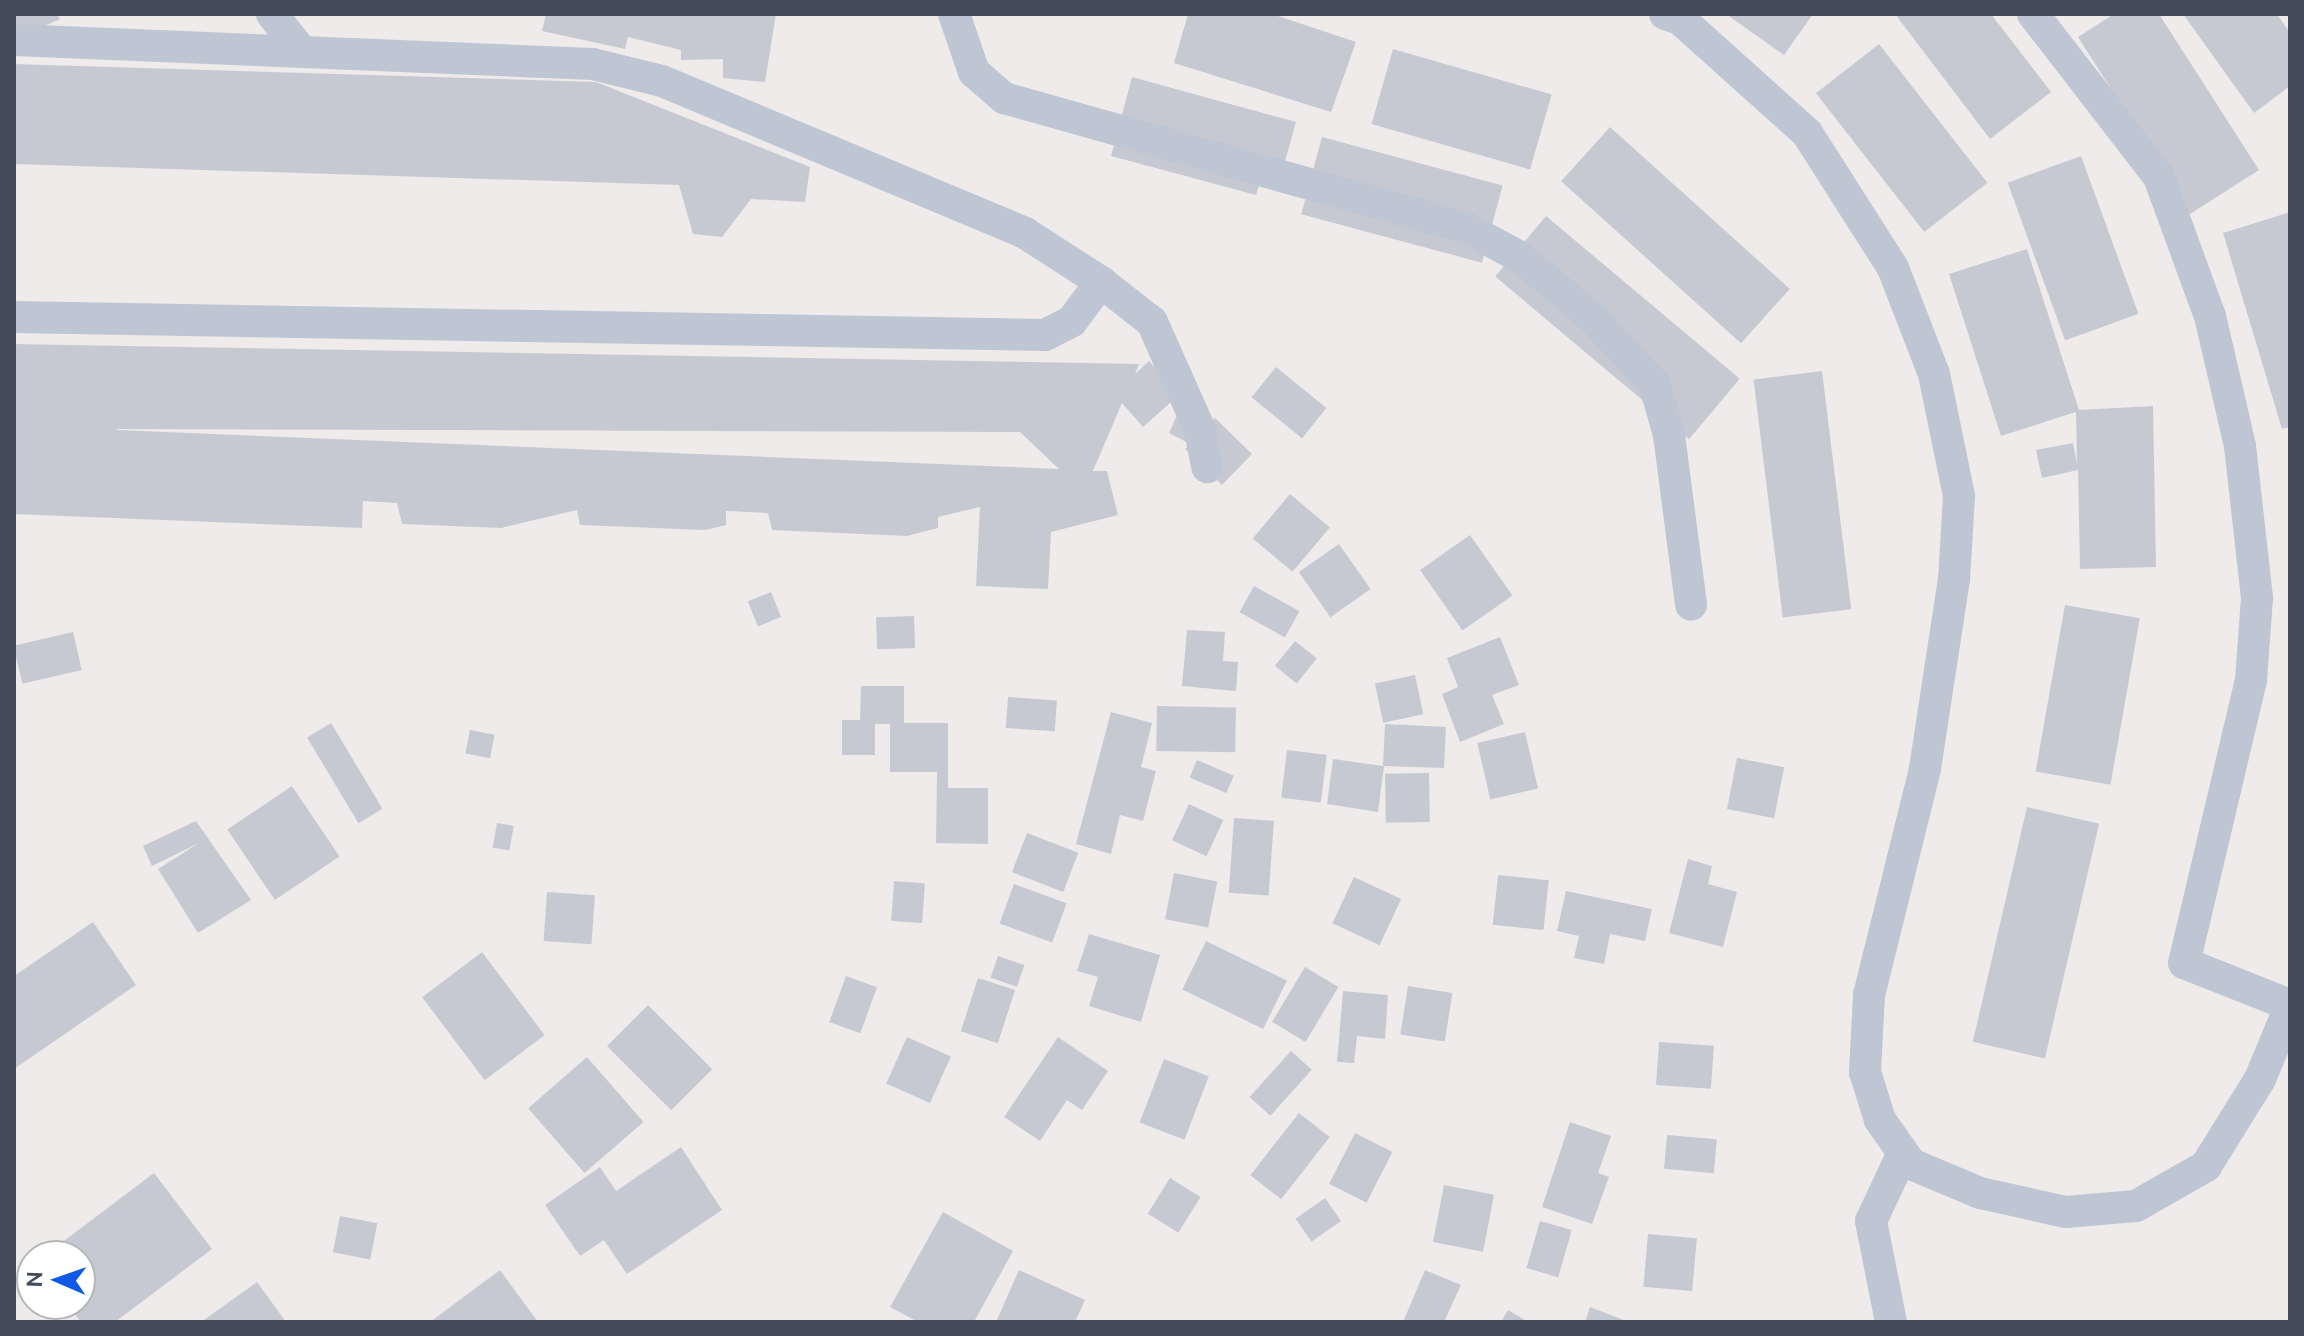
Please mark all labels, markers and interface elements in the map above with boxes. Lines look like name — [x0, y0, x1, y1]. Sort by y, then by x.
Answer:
north arrow — [16, 1240, 96, 1320]
text: N — [21, 1271, 46, 1288]

